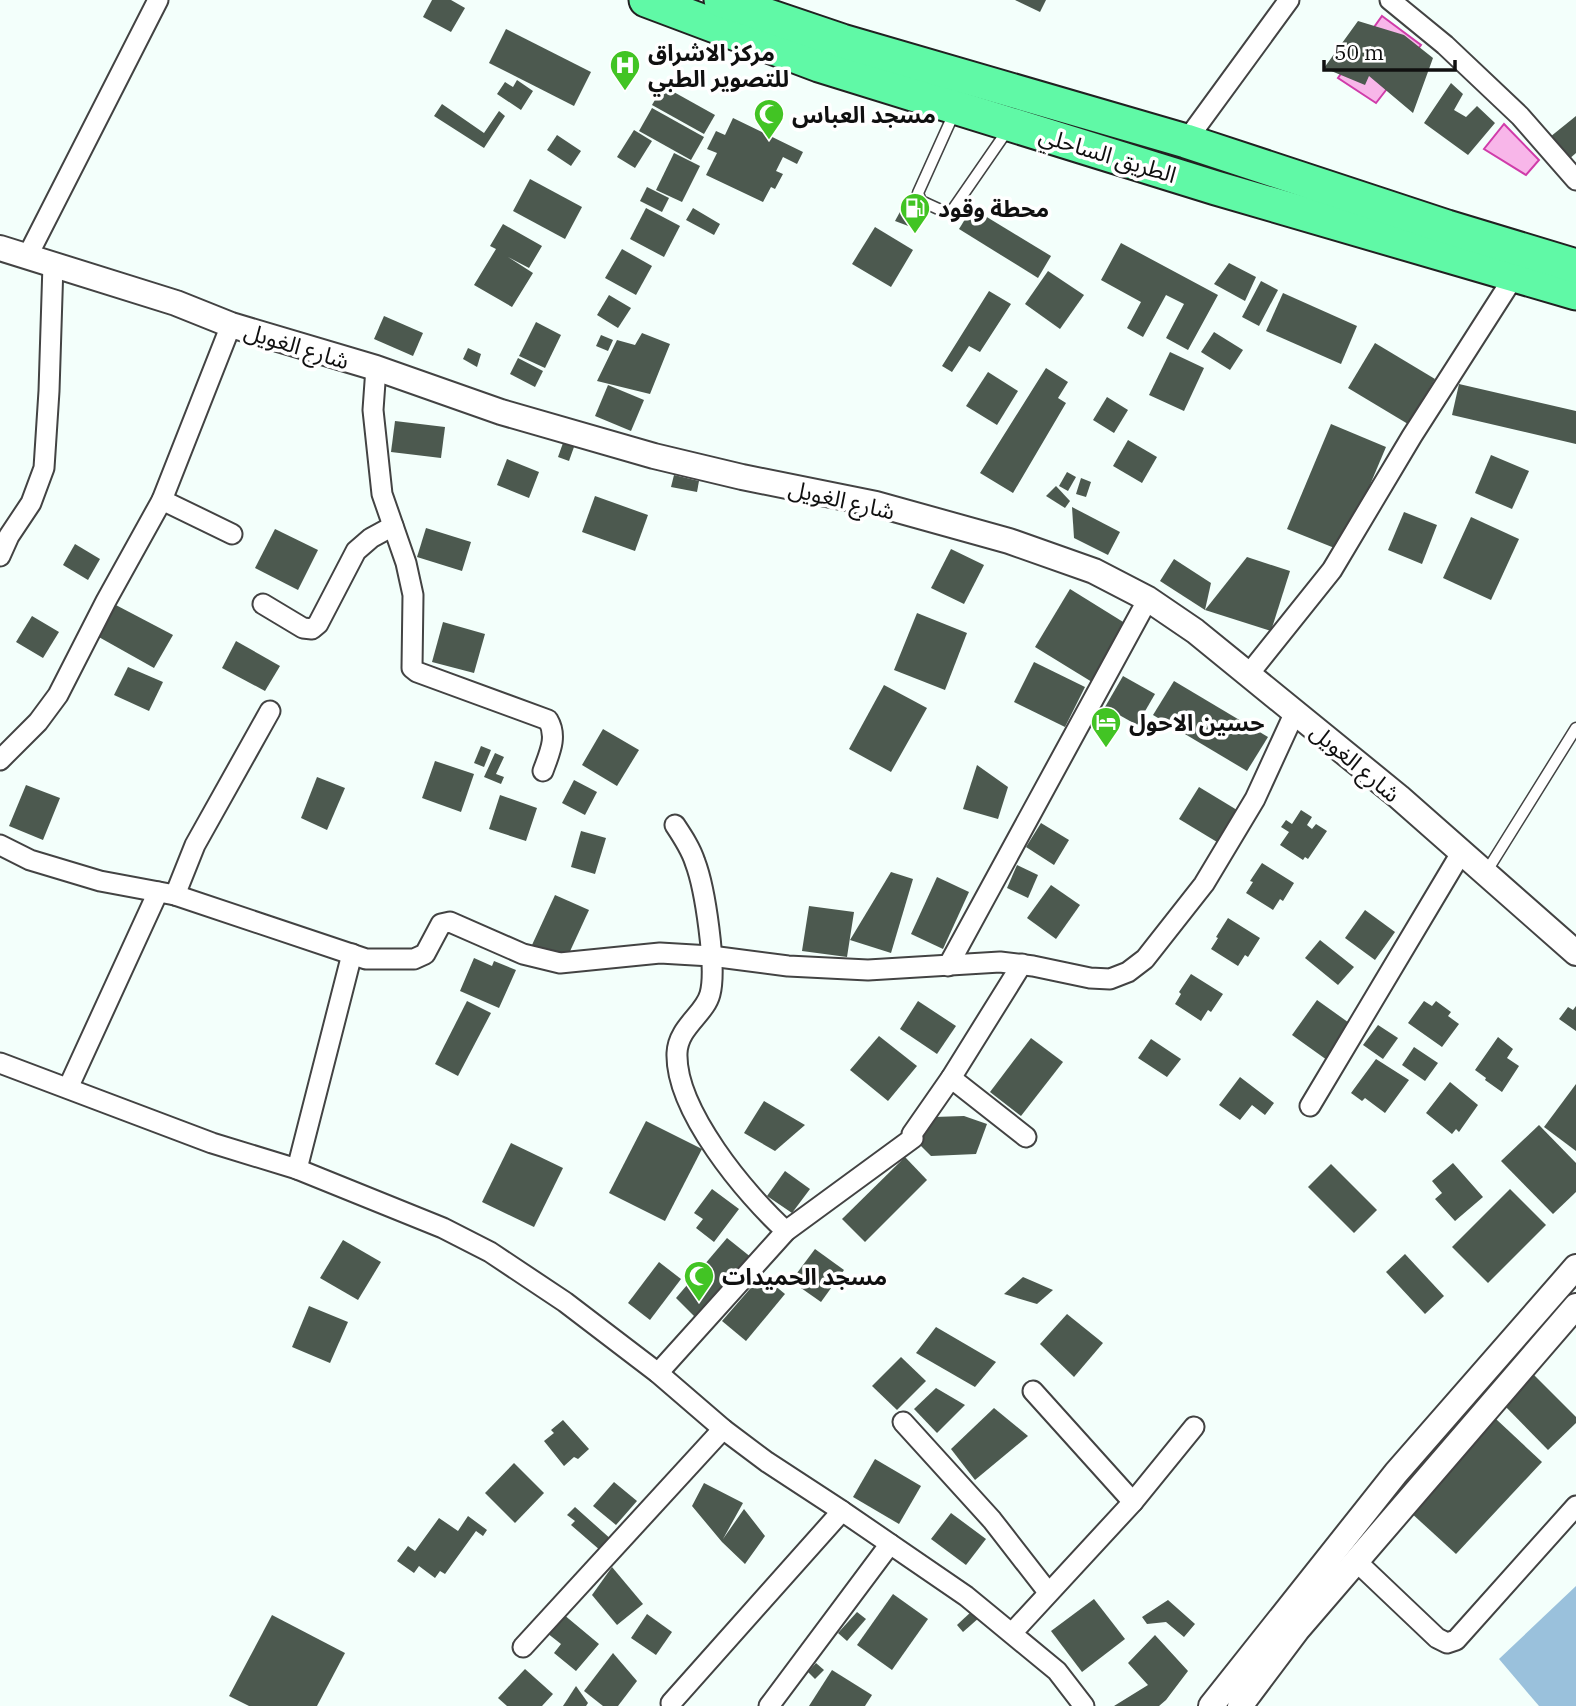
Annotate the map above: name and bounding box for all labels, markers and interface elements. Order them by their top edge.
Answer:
scale bar [1324,28,1455,72]
place label: مركز الاشراق للتصوير الطبي [648,37,789,97]
text: 50 m [1334,38,1384,66]
hospital icon: مركز الاشراق للتصوير الطبي [608,48,642,92]
mosque icon: مسجد العباس [752,97,786,141]
place label: مسجد العباس [792,99,936,129]
street label: الطريق الساحلي [1035,119,1180,192]
fuel station icon: محطة وقود [898,191,932,235]
place label: محطة وقود [938,193,1049,223]
street label: شارع الغويل [240,315,353,378]
street label: شارع الغويل [785,472,898,529]
hotel icon: حسين الاحول [1089,705,1123,749]
place label: حسين الاحول [1129,707,1265,737]
street label: شارع الغويل [1303,716,1407,811]
mosque icon: مسجد الحميدات [682,1259,716,1303]
place label: مسجد الحميدات [722,1261,887,1291]

